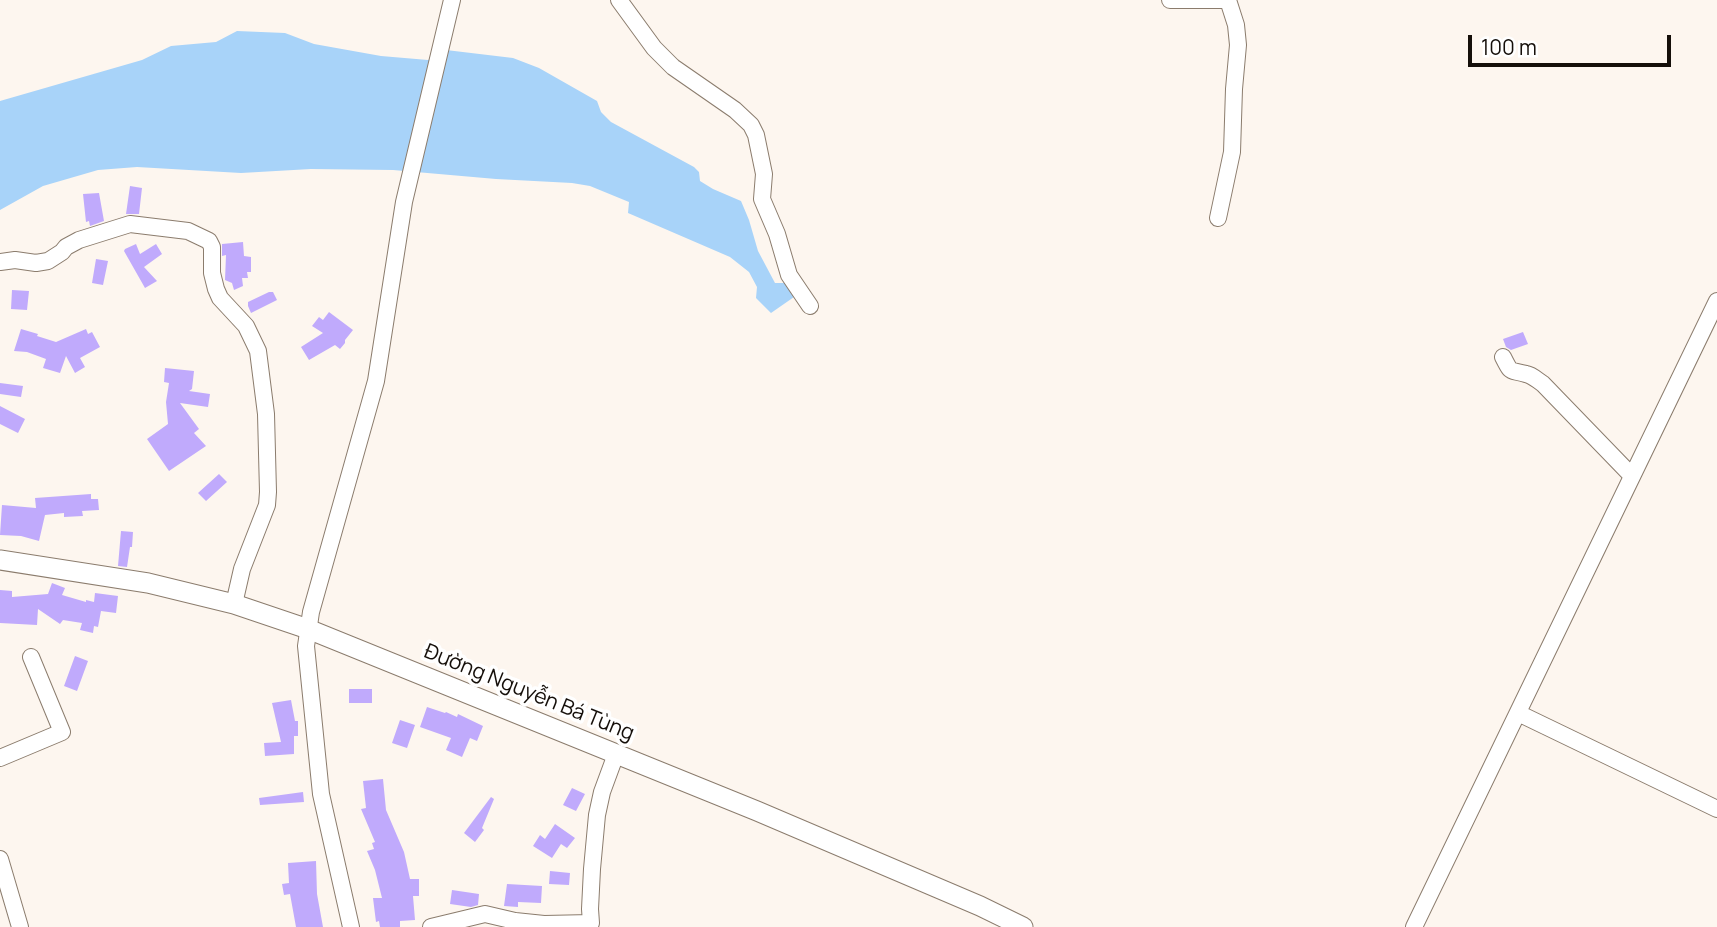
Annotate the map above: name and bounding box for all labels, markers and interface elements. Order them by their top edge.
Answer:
scale bar [1472,21,1675,65]
text: 100 m [1481,33,1537,61]
street label: Đường Nguyễn Bá Tùng [420,639,638,747]

